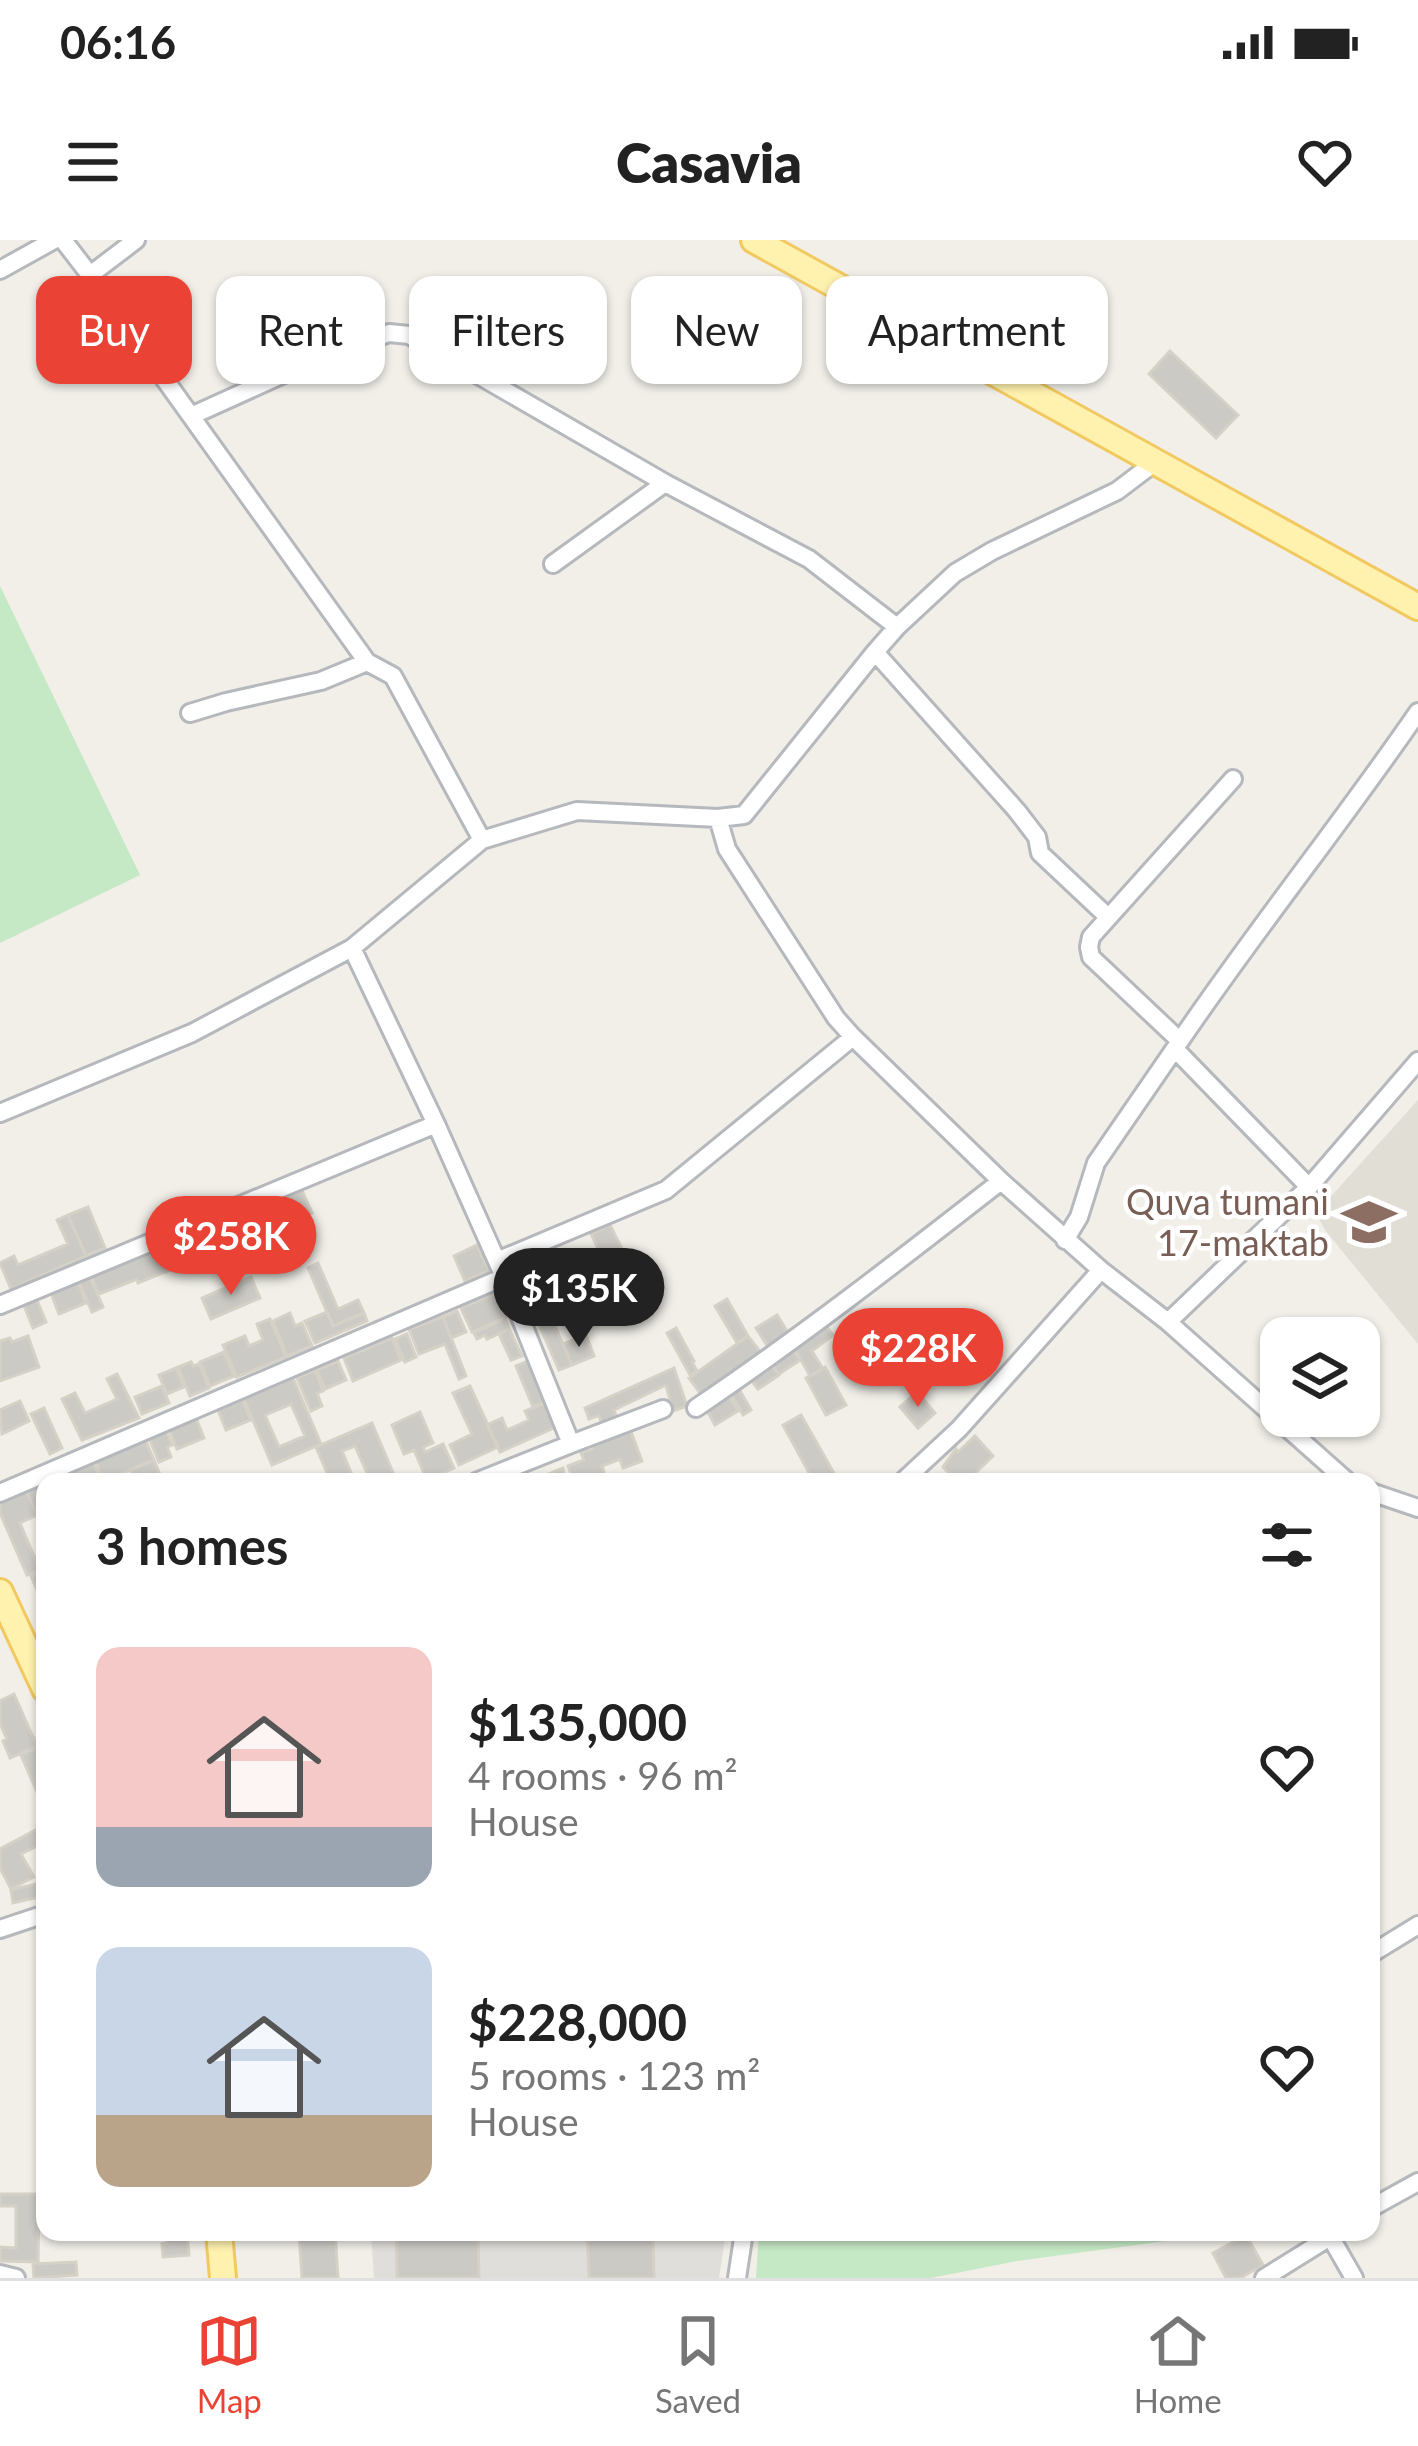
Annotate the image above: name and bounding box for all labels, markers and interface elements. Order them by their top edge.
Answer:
text: 06:16 [60,15,176,69]
icon: menu [60,129,126,195]
icon: heart [1292,129,1358,195]
text: Casavia [616,130,802,195]
chip: Buy [36,276,192,384]
chip: Rent [216,276,385,384]
chip: Filters [409,276,607,384]
chip: New [631,276,802,384]
chip: Apartment [826,276,1108,384]
place label: Quva tumani 17-maktab [1126,1179,1329,1264]
school or university icon: Quva tumani 17-maktab [1340,1193,1398,1251]
pin: $258K [147,1196,315,1298]
text: $258K [172,1212,290,1258]
pin: $135K [495,1248,663,1350]
text: $135K [520,1264,638,1310]
pin: $228K [834,1308,1002,1410]
map controls [1260,1317,1380,1437]
button: layers [1260,1317,1380,1437]
text: $228K [859,1324,977,1370]
icon: filters [1254,1512,1320,1578]
text: 3 homes [96,1515,288,1576]
text: $135,000 [468,1691,687,1752]
icon: home [192,1695,336,1839]
icon: heart [1254,1734,1320,1800]
text: 4 rooms · 96 m² [468,1752,738,1798]
text: House [468,1798,579,1844]
text: $228,000 [468,1991,687,2052]
icon: home [192,1995,336,2139]
icon: heart [1254,2034,1320,2100]
text: 5 rooms · 123 m² [468,2052,760,2098]
text: House [468,2098,579,2144]
tab: Map [196,2308,262,2420]
tab: Saved [655,2308,741,2420]
tab: Home [1134,2308,1222,2420]

